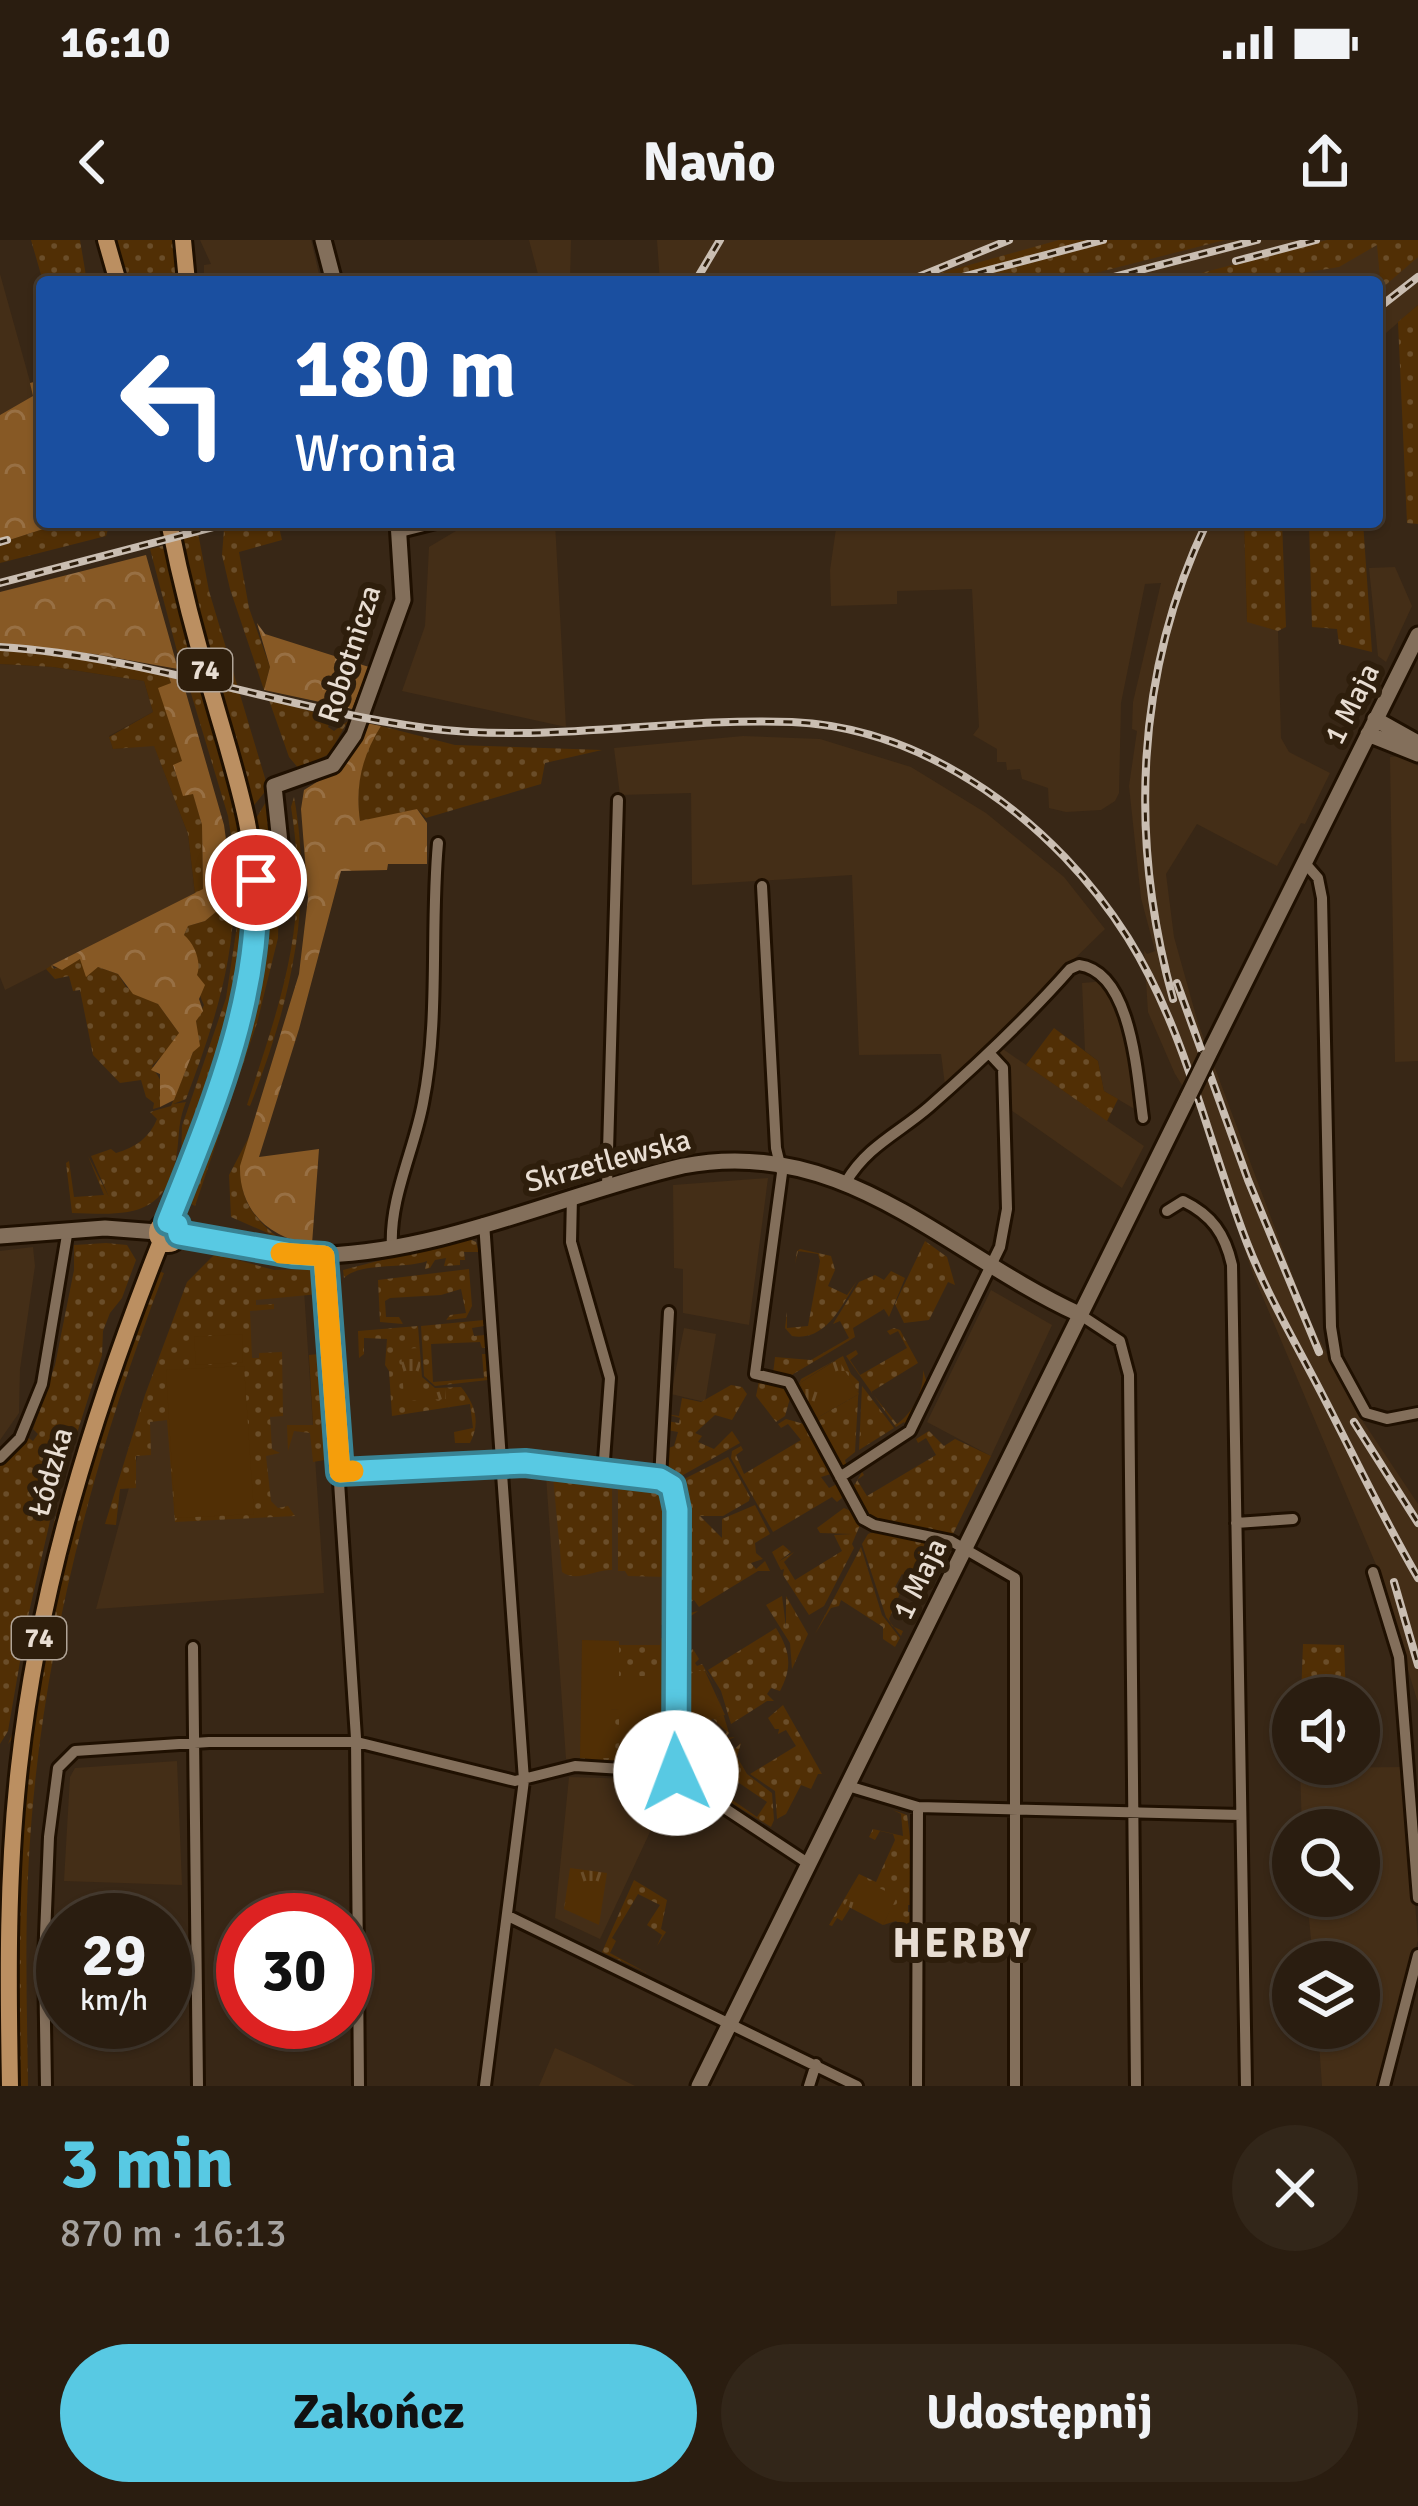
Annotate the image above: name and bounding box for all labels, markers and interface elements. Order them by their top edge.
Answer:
text: 16:10 [60,15,170,70]
icon: back [60,129,126,195]
text: Navio [642,129,776,196]
icon: share [1292,129,1358,195]
text: 180 m [294,317,516,421]
icon: left [96,324,252,480]
text: Wronia [294,420,457,487]
street label: Robotnicza [310,581,390,727]
road number: 74 [178,649,232,691]
street label: 1 Maja [1316,657,1388,751]
pin [205,829,307,931]
icon: arrive [223,847,289,913]
street label: Skrzetlewska [521,1121,695,1201]
street label: Łódzka [21,1424,81,1520]
street label: 1 Maja [885,1532,955,1626]
road number: 74 [12,1617,66,1659]
map controls [1272,1677,1380,2049]
button: sound [1272,1677,1380,1785]
position arrow [613,1710,739,1836]
button: search [1272,1809,1380,1917]
speed limit sign: 30 [216,1893,372,2049]
district label: HERBY [892,1918,1034,1969]
text: 29 [82,1919,146,1993]
button: layers [1272,1941,1380,2049]
text: km/h [80,1982,148,2019]
text: 3 min [60,2119,234,2208]
button: close [1232,2125,1358,2251]
text: 870 m · 16:13 [60,2209,287,2257]
button: Zakończ [60,2344,697,2482]
button: Udostępnij [721,2344,1358,2482]

